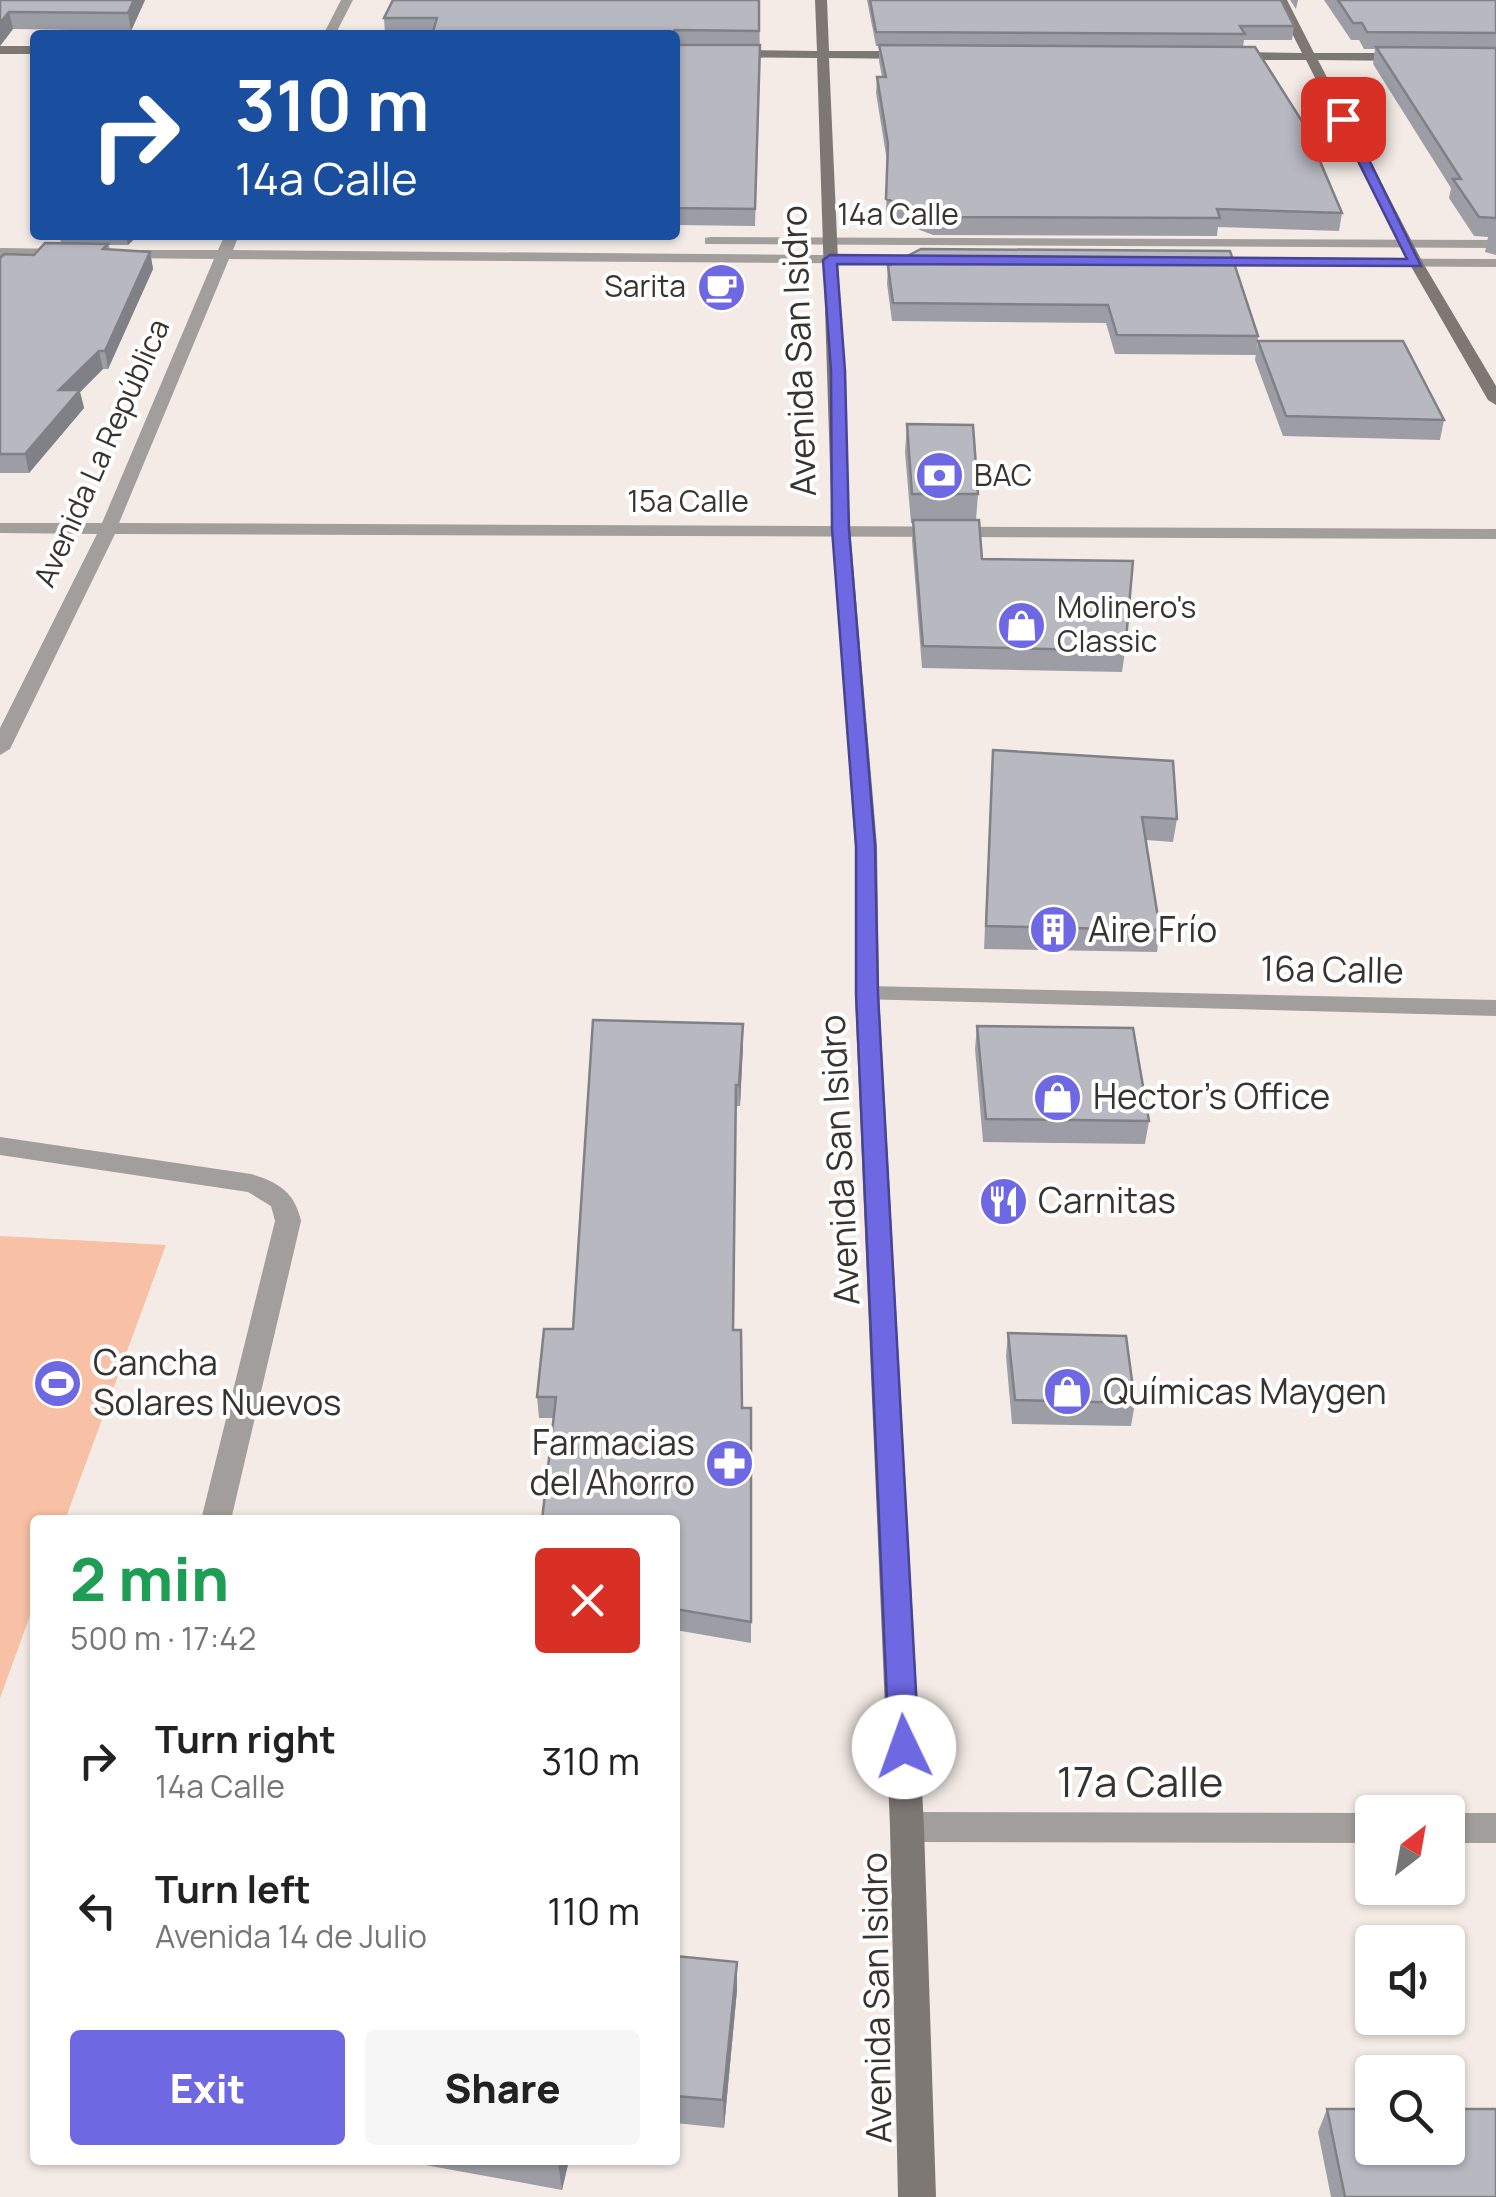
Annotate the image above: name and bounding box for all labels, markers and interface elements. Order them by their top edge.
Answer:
text: 310 m [235,56,429,152]
icon: right [70,70,200,200]
pin [1301,77,1386,162]
icon: arrive [1316,92,1371,147]
text: 14a Calle [235,147,418,209]
street label: 14a Calle [837,193,959,234]
street label: Avenida San Isidro [769,205,827,497]
cafe icon: Sarita [695,261,747,313]
place label: Sarita [604,265,686,306]
street label: Avenida La República [23,312,178,593]
bank icon: BAC [913,450,965,502]
place label: BAC [974,454,1032,495]
street label: 15a Calle [627,480,749,521]
place label: Molinero's Classic [1057,586,1196,661]
shop icon: Molinero's Classic [996,599,1048,651]
building icon: Aire Frío [1027,904,1079,956]
place label: Aire Frío [1088,905,1217,953]
street label: 16a Calle [1260,944,1404,994]
street label: Avenida San Isidro [807,1013,871,1307]
shop icon: Hector's Office [1032,1071,1084,1123]
place label: Hector's Office [1093,1072,1330,1120]
restaurant icon: Carnitas [977,1175,1029,1227]
place label: Carnitas [1038,1176,1176,1224]
place label: Cancha Solares Nuevos [93,1338,341,1426]
sports icon: Cancha Solares Nuevos [32,1357,84,1409]
shop icon: Químicas Maygen [1042,1366,1094,1418]
place label: Químicas Maygen [1103,1367,1386,1415]
place label: Farmacias del Ahorro [529,1418,695,1506]
pharmacy icon: Farmacias del Ahorro [704,1437,756,1489]
text: 2 min [70,1537,229,1619]
button: close [535,1548,640,1653]
text: 500 m · 17:42 [70,1616,256,1660]
position arrow [852,1695,956,1799]
text: Turn right [155,1712,336,1764]
icon: right [70,1733,125,1788]
text: 310 m [541,1734,640,1786]
street label: 17a Calle [1057,1752,1223,1810]
text: 14a Calle [155,1764,285,1808]
north arrow [1355,1795,1465,1905]
map controls [1355,1795,1465,2165]
street label: Avenida San Isidro [849,1852,903,2144]
text: Turn left [155,1862,311,1914]
icon: left [70,1883,125,1938]
text: 110 m [547,1884,640,1936]
text: Avenida 14 de Julio [155,1914,427,1958]
button: sound [1355,1925,1465,2035]
button: Exit [70,2030,345,2145]
button: Share [365,2030,640,2145]
button: search [1355,2055,1465,2165]

